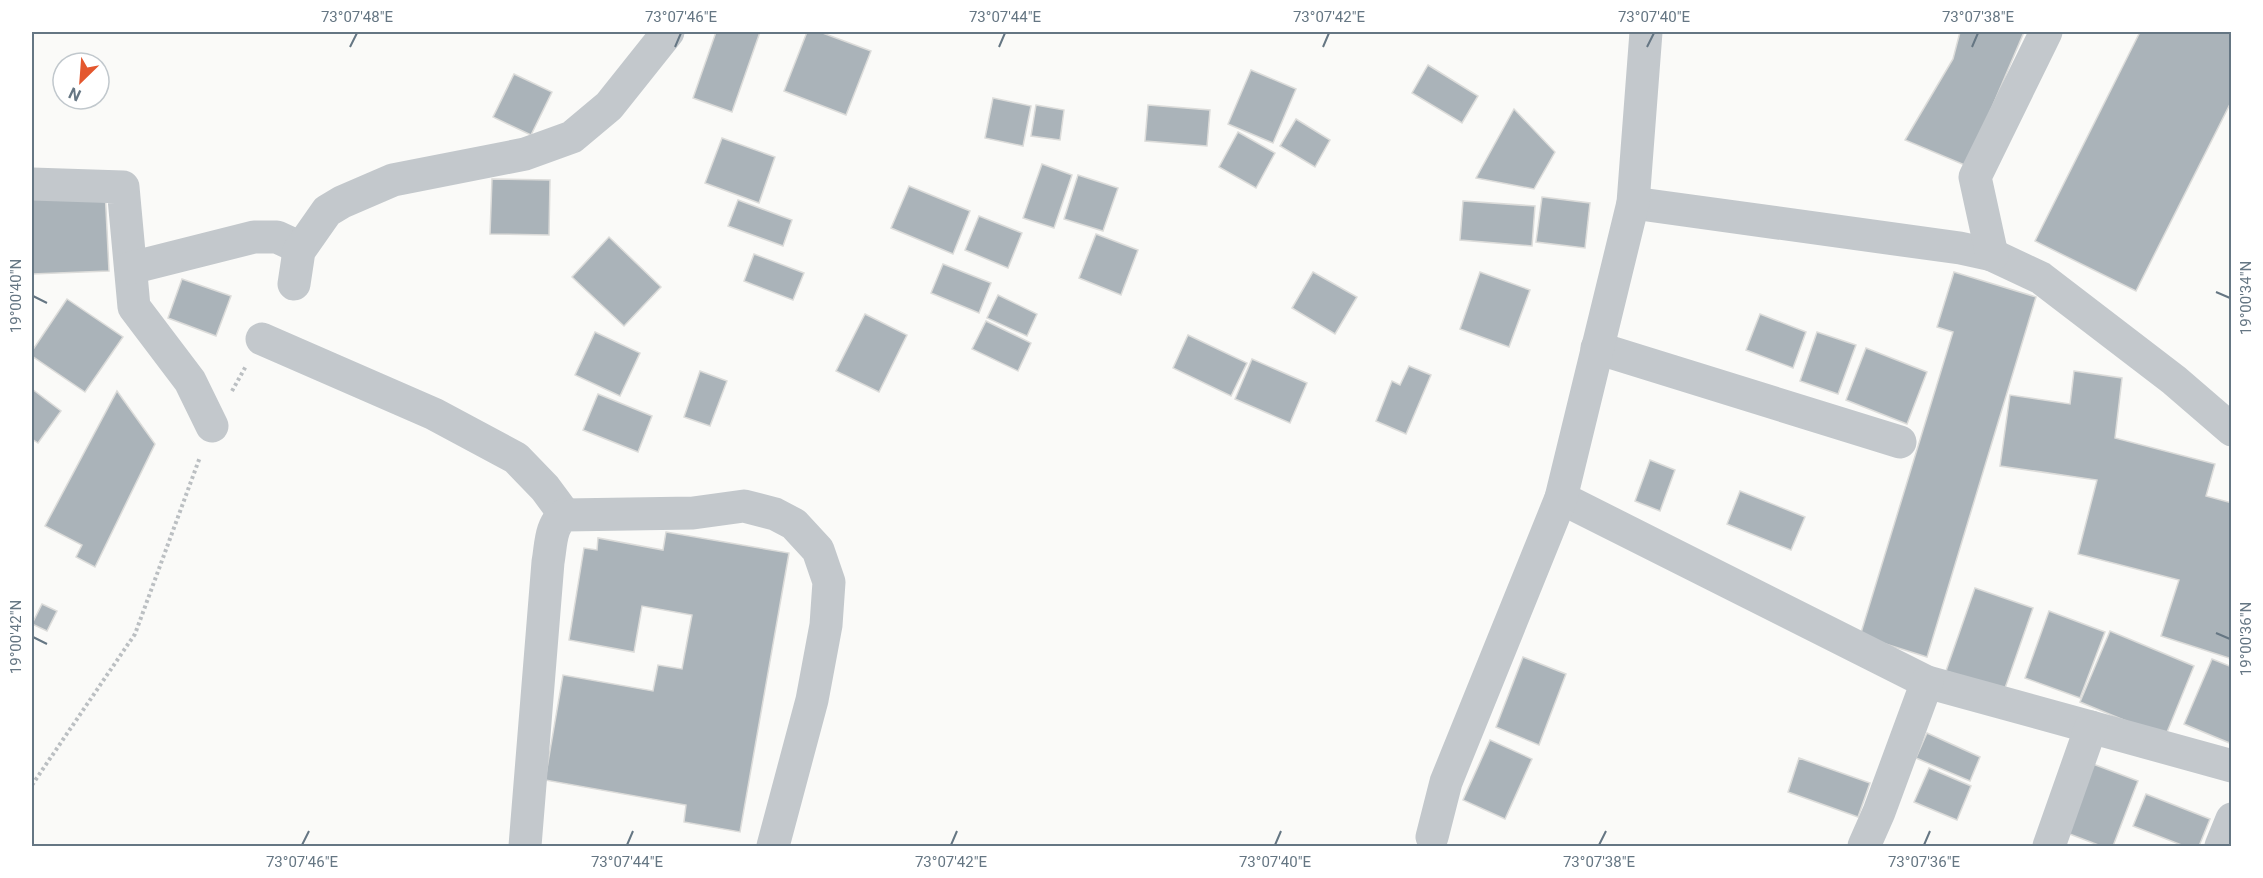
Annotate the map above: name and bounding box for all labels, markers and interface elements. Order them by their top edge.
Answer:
text: 73°07'48"E [321,8,394,26]
text: 73°07'46"E [645,8,718,26]
text: 73°07'44"E [969,8,1042,26]
text: 73°07'42"E [1293,8,1366,26]
text: 73°07'40"E [1618,8,1691,26]
text: 73°07'38"E [1942,8,2015,26]
north arrow [51,51,111,111]
text: N [66,83,84,105]
text: 19°00'40"N [7,259,25,333]
text: 19°00'34"N [2237,261,2255,335]
text: 19°00'42"N [7,600,25,674]
text: 19°00'36"N [2237,602,2255,676]
text: 73°07'46"E [266,853,339,871]
text: 73°07'44"E [591,853,664,871]
text: 73°07'42"E [915,853,988,871]
text: 73°07'40"E [1239,853,1312,871]
text: 73°07'38"E [1563,853,1636,871]
text: 73°07'36"E [1888,853,1961,871]

